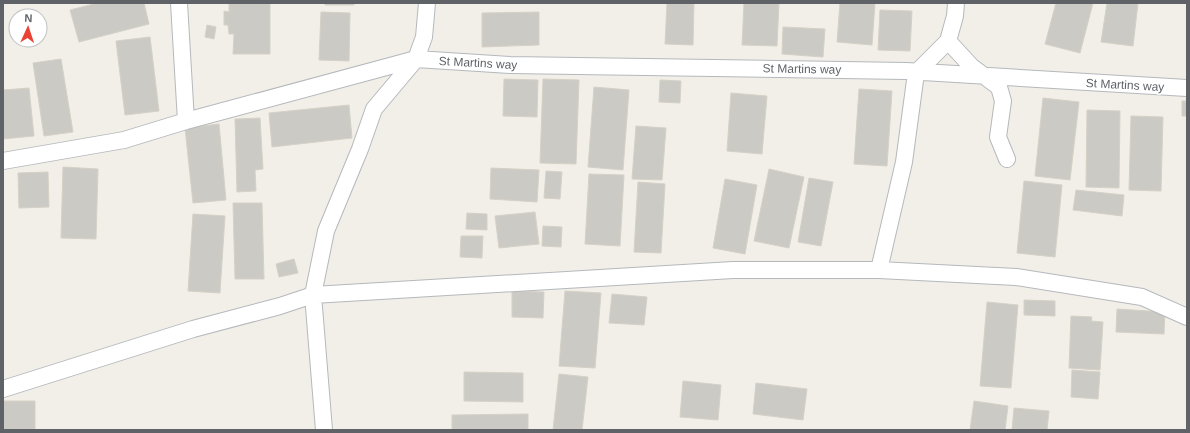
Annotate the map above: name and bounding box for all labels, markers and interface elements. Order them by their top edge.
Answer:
north arrow [8,8,48,48]
text: N [24,12,33,24]
street label: St Martins way [438,54,518,72]
street label: St Martins way [763,61,841,77]
street label: St Martins way [1085,76,1165,94]

